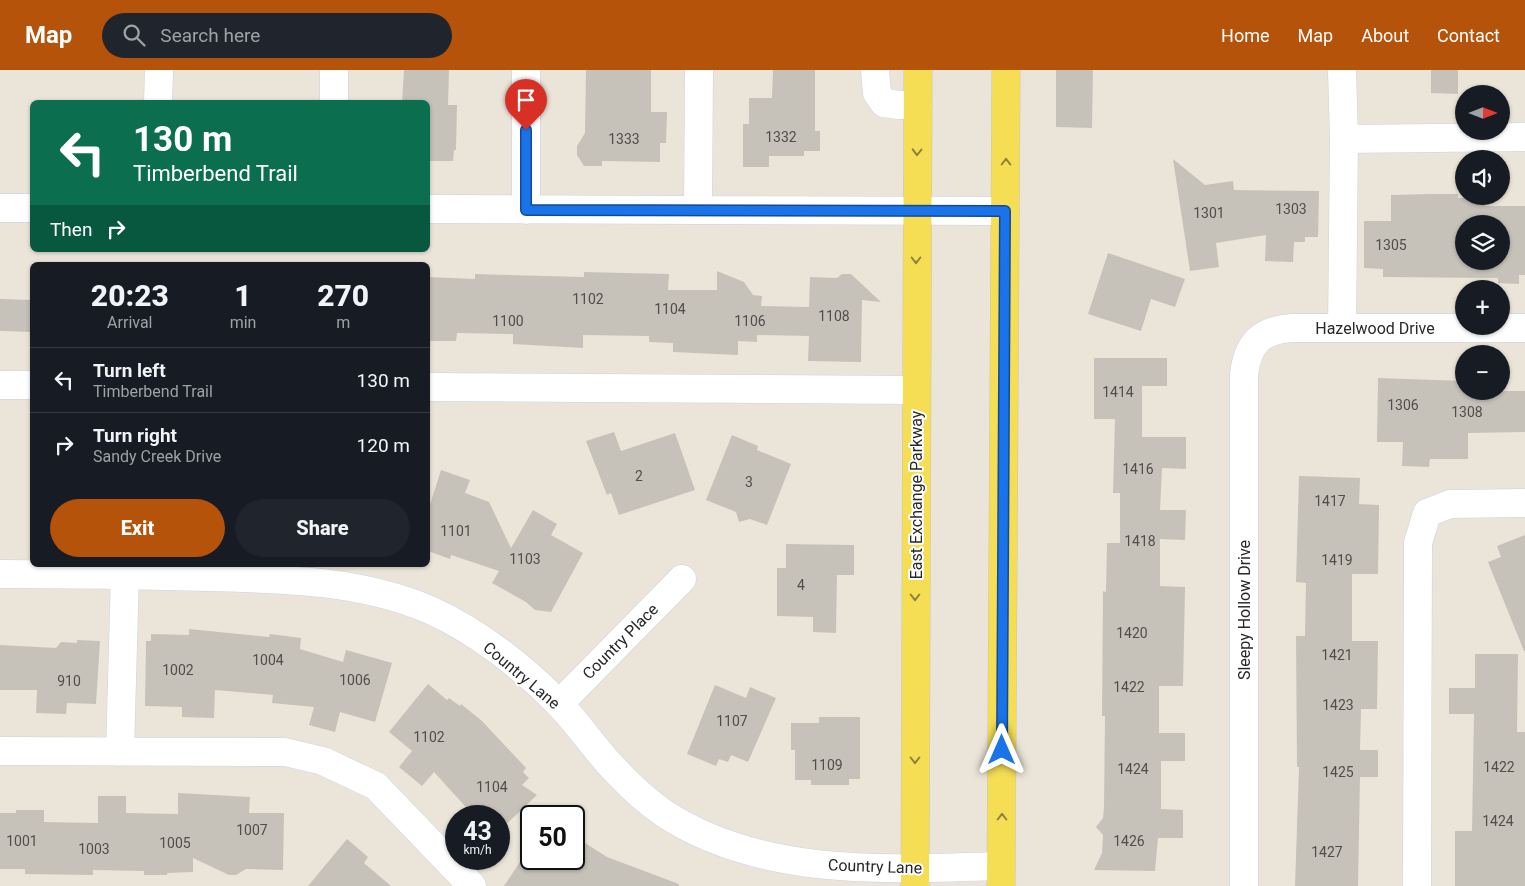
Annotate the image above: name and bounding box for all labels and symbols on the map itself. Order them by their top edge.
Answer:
pin [505,79,547,130]
north arrow [1455,85,1510,140]
house number: 1332 [765,129,797,145]
house number: 1333 [608,131,640,147]
one-way arrow [912,149,922,157]
one-way arrow [1001,158,1011,166]
house number: 1303 [1275,201,1307,217]
house number: 1301 [1193,205,1225,221]
house number: 1305 [1375,237,1407,253]
one-way arrow [911,256,921,264]
house number: 1102 [572,291,604,307]
house number: 1104 [654,301,686,317]
house number: 1108 [818,308,850,324]
house number: 1100 [492,313,524,329]
house number: 1106 [734,313,766,329]
street label: Hazelwood Drive [1315,319,1435,338]
house number: 1414 [1102,384,1134,400]
house number: 1306 [1387,397,1419,413]
house number: 1308 [1451,404,1483,420]
street label: East Exchange Parkway [907,410,926,579]
house number: 1416 [1122,461,1154,477]
house number: 2 [635,468,643,484]
house number: 3 [745,474,753,490]
house number: 1417 [1314,493,1346,509]
house number: 1101 [440,523,472,539]
house number: 1418 [1124,533,1156,549]
street label: Sleepy Hollow Drive [1235,540,1254,680]
house number: 1103 [509,551,541,567]
house number: 1419 [1321,552,1353,568]
house number: 4 [797,577,805,593]
one-way arrow [910,594,920,601]
street label: Country Place [579,600,662,683]
house number: 1420 [1116,625,1148,641]
street label: Country Lane [480,638,564,713]
house number: 1421 [1321,647,1353,663]
house number: 1004 [252,652,284,668]
house number: 1002 [162,662,194,678]
house number: 1006 [339,672,371,688]
house number: 910 [57,673,81,689]
house number: 1422 [1113,679,1145,695]
house number: 1423 [1322,697,1354,713]
house number: 1107 [716,713,748,729]
position arrow [975,723,1027,775]
house number: 1102 [413,729,445,745]
one-way arrow [910,756,920,764]
house number: 1109 [811,757,843,773]
house number: 1422 [1483,759,1515,775]
house number: 1424 [1117,761,1149,777]
house number: 1425 [1322,764,1354,780]
house number: 1104 [476,779,508,795]
speed limit sign: 50 [520,805,585,870]
one-way arrow [997,813,1007,821]
house number: 1424 [1482,813,1514,829]
house number: 1007 [236,822,268,838]
house number: 1001 [6,833,38,849]
house number: 1426 [1113,833,1145,849]
house number: 1005 [159,835,191,851]
house number: 1003 [78,841,110,857]
house number: 1427 [1311,844,1343,860]
street label: Country Lane [828,855,922,878]

